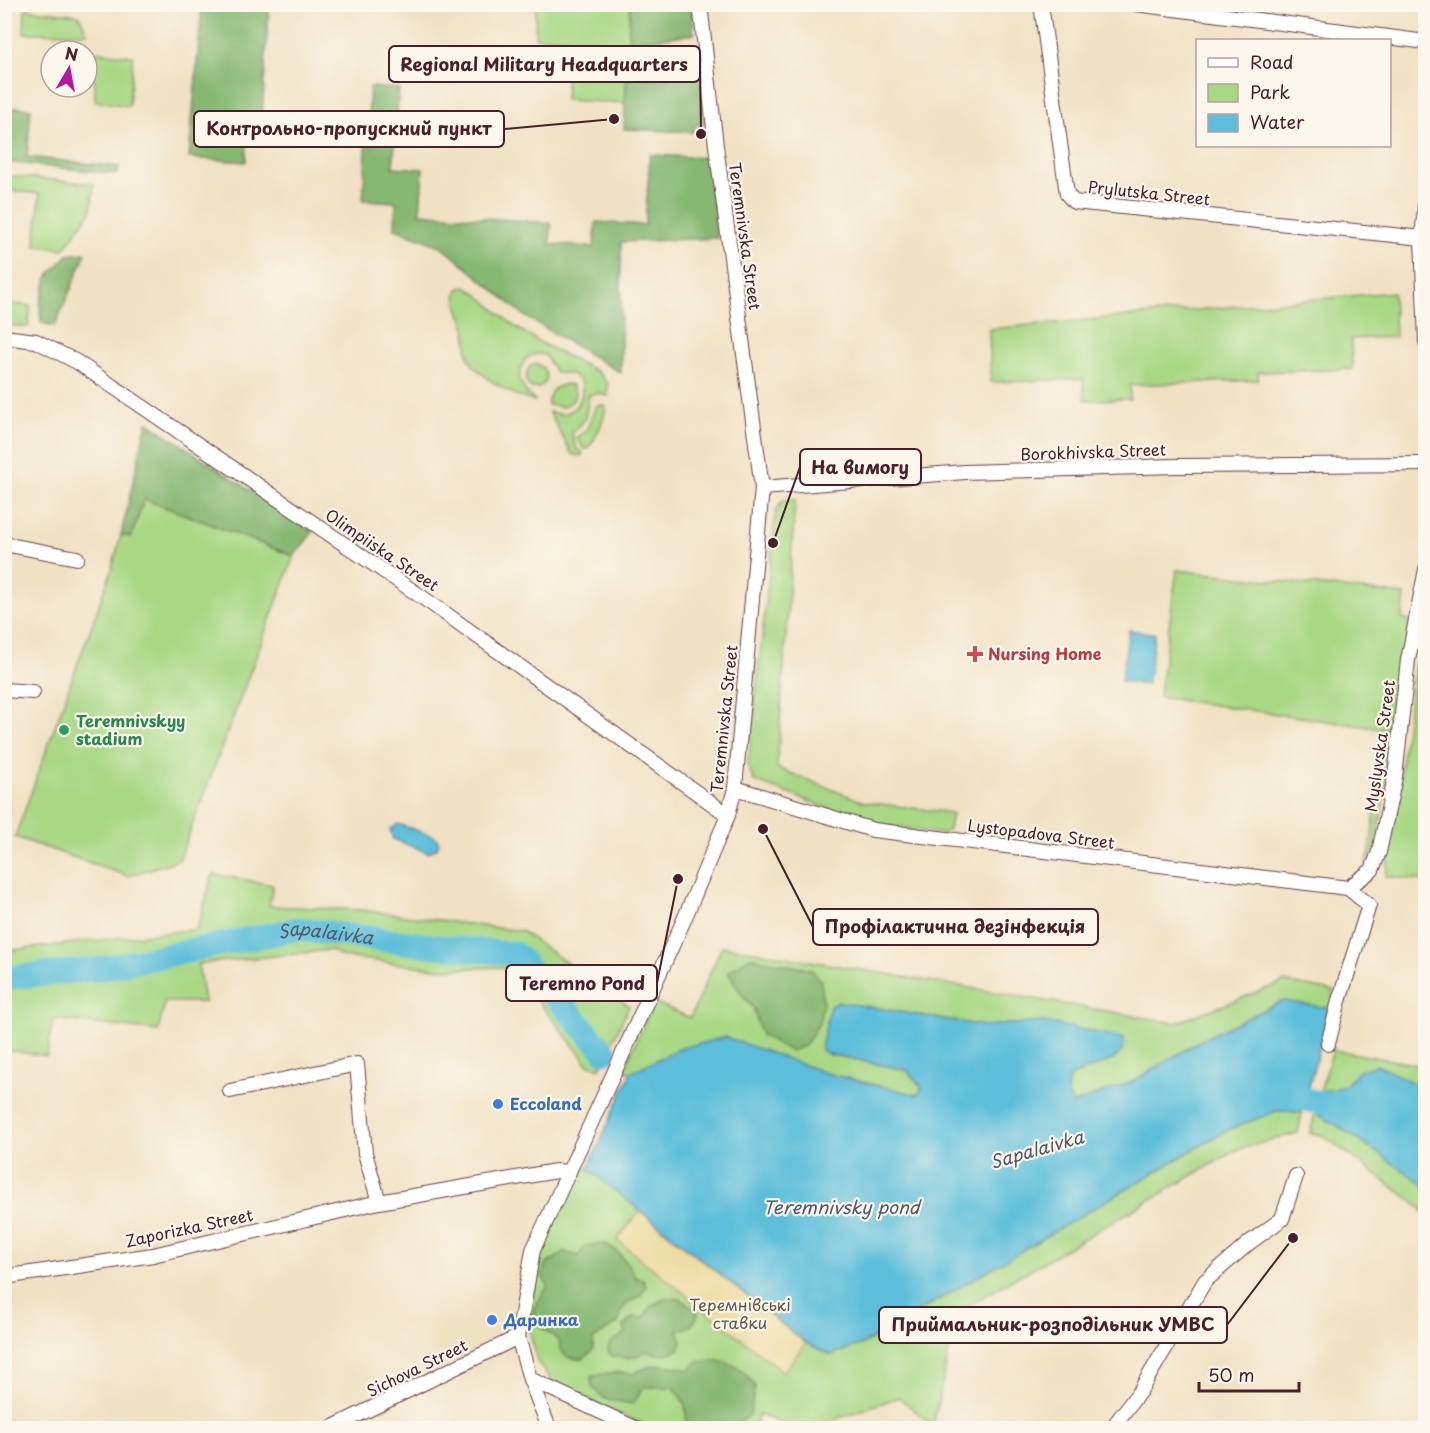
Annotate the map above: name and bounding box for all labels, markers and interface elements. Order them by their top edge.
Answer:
north arrow [39,39,99,99]
legend [1196,39,1391,147]
text: N [63,40,80,66]
callout: Regional Military Headquarters [389,46,700,82]
text: Road [1250,48,1294,75]
text: Regional Military Headquarters [400,50,688,77]
text: Park [1250,78,1290,105]
text: Water [1250,108,1305,135]
callout: Контрольно-пропускний пункт [194,111,504,147]
text: Контрольно-пропускний пункт [206,114,492,141]
street label: Teremnivska Street [724,161,768,311]
street label: Prylutska Street [1087,174,1211,210]
street label: Borokhivska Street [1020,436,1166,466]
callout: На вимогу [800,449,921,485]
text: На вимогу [811,453,909,480]
street label: Olimpiiska Street [321,502,444,596]
place label: Nursing Home [988,641,1102,665]
street label: Teremnivska Street [703,644,743,794]
marker: Nursing Home [966,645,984,663]
street label: Myslyvska Street [1358,678,1400,813]
place label: Teremnivskyy stadium [76,708,185,750]
marker: Teremnivskyy stadium [57,723,71,737]
street label: Lystopadova Street [966,812,1116,854]
callout: Профілактична дезінфекція [813,909,1098,945]
text: Профілактична дезінфекція [825,912,1085,939]
water label: Sapalaivka [275,914,376,951]
callout: Teremno Pond [506,965,657,1001]
text: Teremno Pond [519,969,645,996]
place label: Eccoland [510,1091,582,1115]
marker: Eccoland [491,1097,505,1111]
water label: Sapalaivka [987,1122,1087,1175]
water label: Teremnivsky pond [763,1193,923,1220]
street label: Zaporizka Street [123,1202,255,1252]
park label: Теремнівські ставки [689,1292,791,1334]
place label: Даринка [503,1307,579,1331]
callout: Приймальник-розподільник УМВС [879,1307,1227,1343]
text: Приймальник-розподільник УМВС [892,1310,1214,1337]
marker: Даринка [485,1313,499,1327]
street label: Sichova Street [362,1332,471,1402]
scale bar [1199,1355,1300,1393]
text: 50 m [1208,1361,1255,1388]

